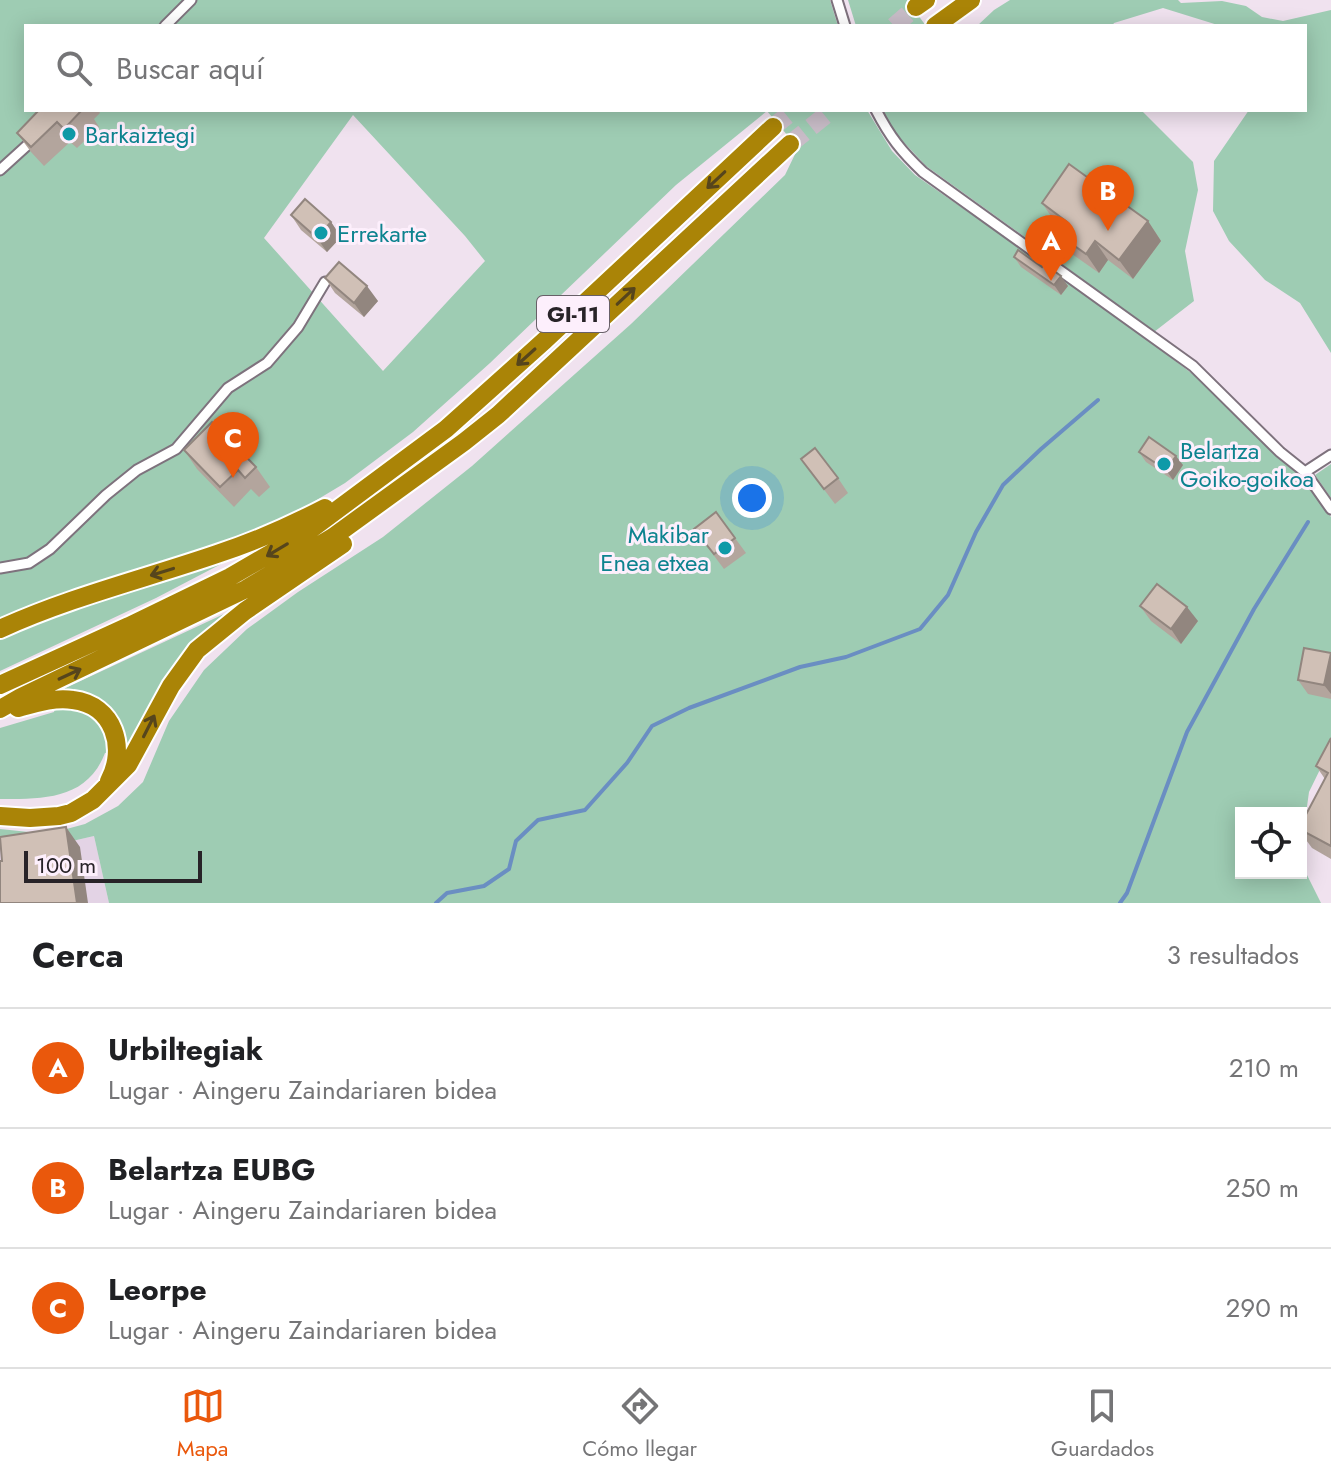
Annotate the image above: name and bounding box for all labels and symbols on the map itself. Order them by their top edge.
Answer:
place label: Barkaiztegi [85,117,196,152]
marker: Barkaiztegi [60,125,78,143]
pin: B [1082,165,1134,231]
one-way arrow [706,171,726,190]
pin: A [1025,215,1077,281]
place label: Errekarte [337,216,427,251]
marker: Errekarte [312,224,330,242]
one-way arrow [616,287,636,306]
road number: GI-11 [537,296,609,332]
one-way arrow [516,348,536,366]
pin: C [207,412,259,478]
place label: Belartza Goiko-goikoa [1180,433,1314,496]
marker: Belartza Goiko-goikoa [1155,455,1173,473]
your location [732,478,772,518]
place label: Makibar Enea etxea [600,517,710,580]
marker: Makibar Enea etxea [716,539,734,557]
one-way arrow [266,542,289,558]
one-way arrow [150,565,176,580]
one-way arrow [58,666,82,681]
one-way arrow [141,715,157,739]
scale bar [24,847,202,883]

